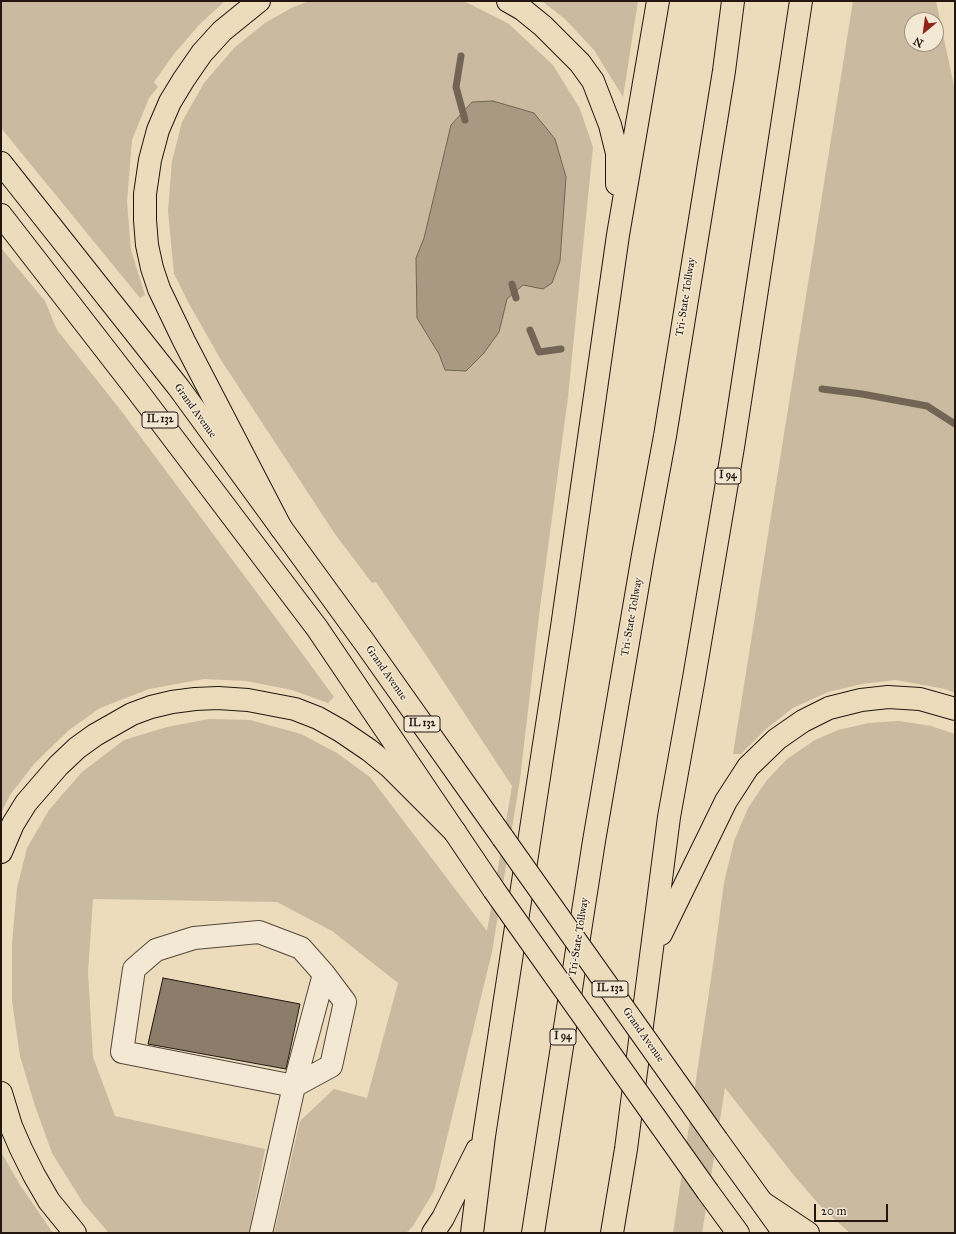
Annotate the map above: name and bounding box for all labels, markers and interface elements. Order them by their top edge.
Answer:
north arrow [904,12,944,52]
text: N [911,34,926,50]
street label: Tri-State Tollway [673,257,699,337]
street label: Grand Avenue [171,381,219,441]
road number: IL 132 [142,412,178,428]
road number: I 94 [715,468,741,484]
street label: Tri-State Tollway [619,577,645,657]
street label: Grand Avenue [362,643,410,703]
road number: IL 132 [404,716,440,732]
street label: Tri-State Tollway [566,897,592,977]
road number: IL 132 [592,981,628,997]
street label: Grand Avenue [619,1005,667,1065]
road number: I 94 [550,1029,576,1045]
scale bar [816,1196,890,1222]
text: 20 m [821,1204,847,1218]

